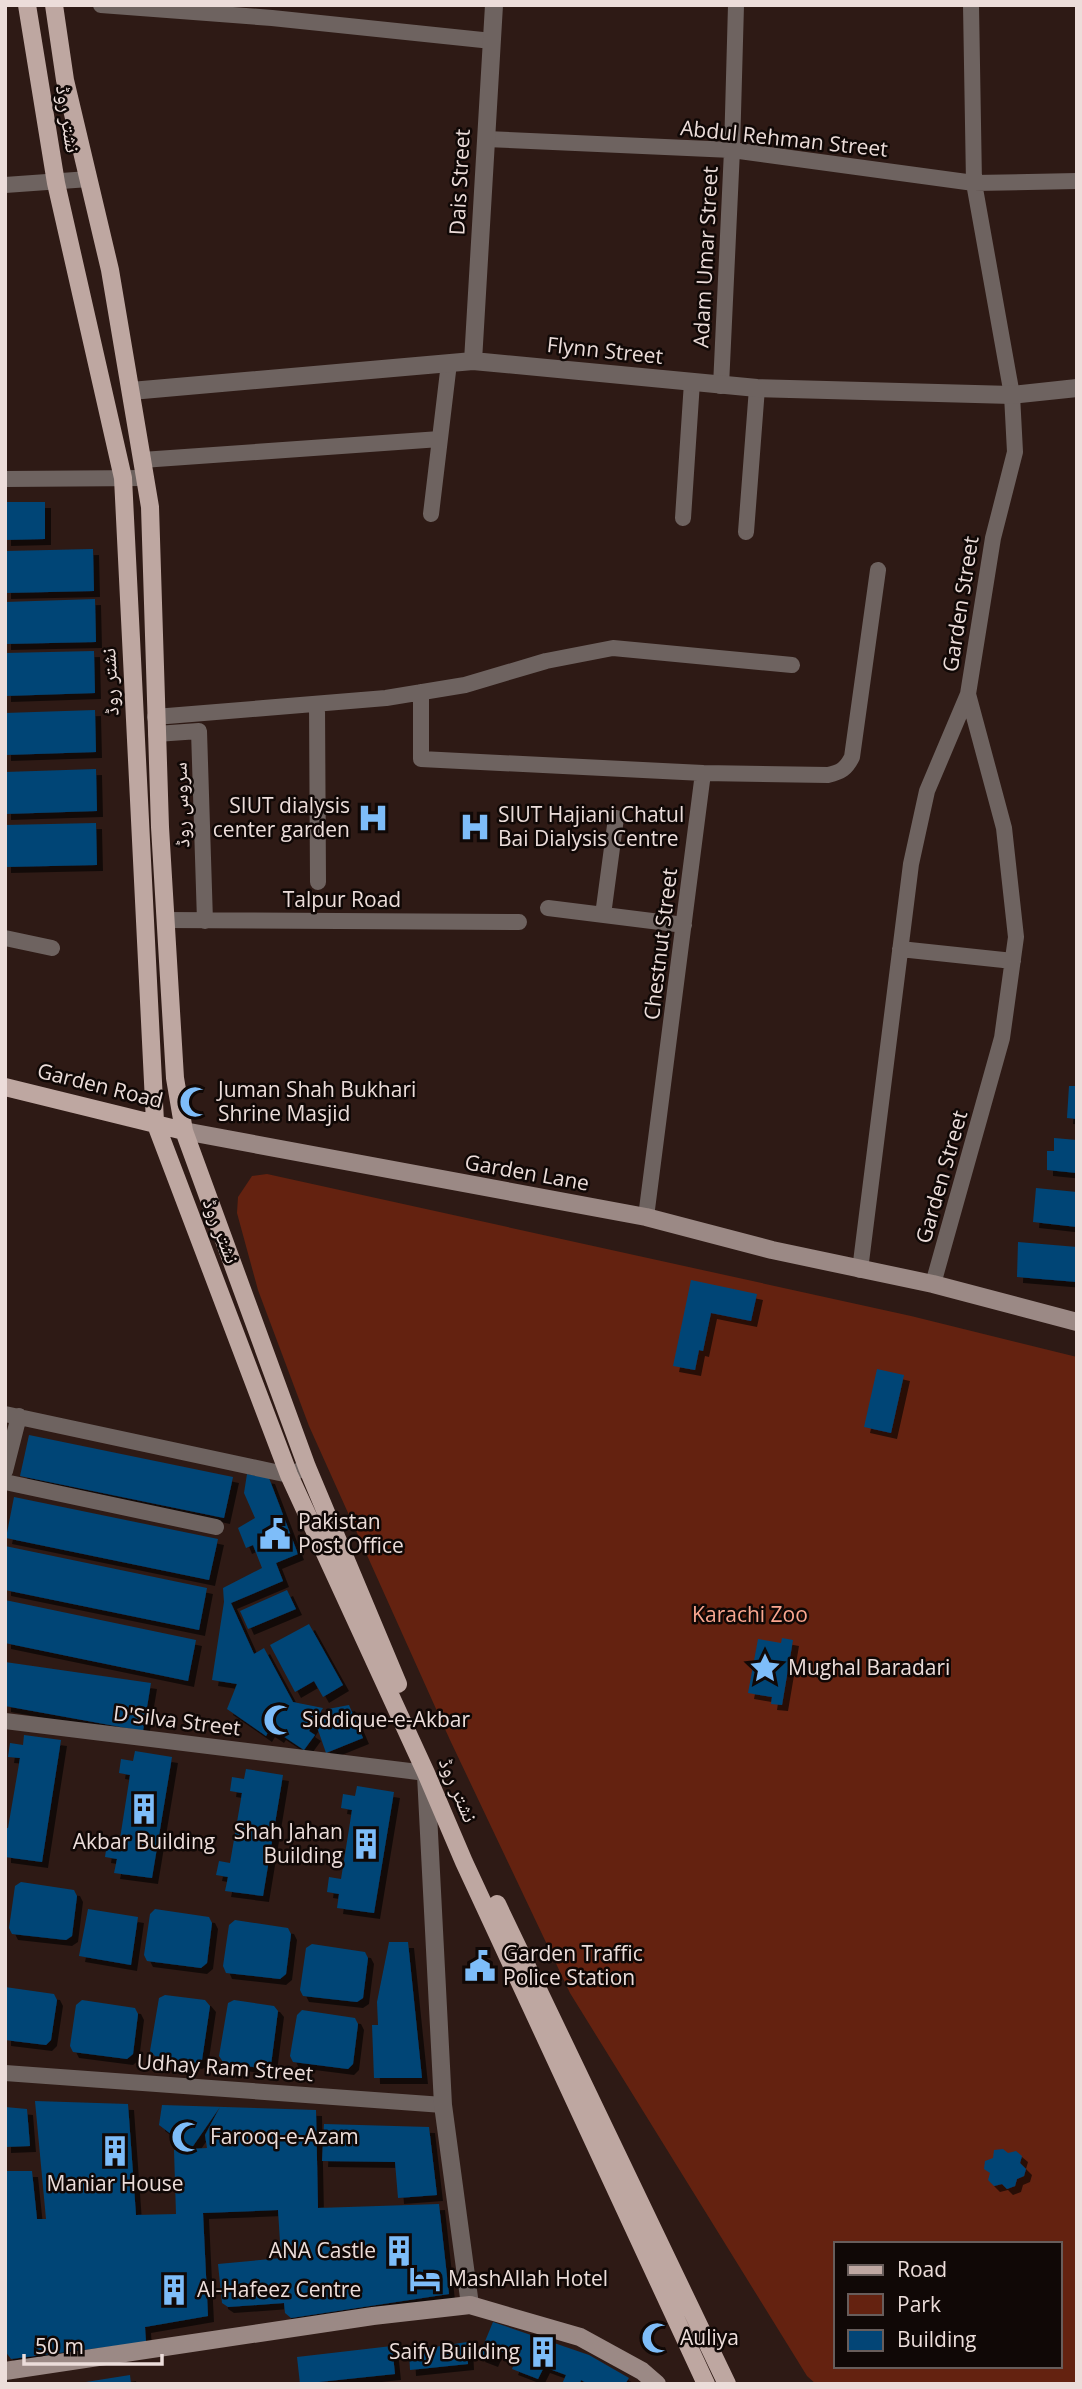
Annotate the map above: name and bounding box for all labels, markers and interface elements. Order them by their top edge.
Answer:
street label: نشتر روڈ [50,83,88,155]
street label: Abdul Rehman Street [679,113,889,163]
street label: Dais Street [442,128,476,236]
street label: Adam Umar Street [686,165,724,348]
street label: Flynn Street [546,330,665,370]
street label: Garden Street [935,534,985,674]
street label: نشتر روڈ [93,647,125,717]
street label: سروس روڈ [165,762,195,848]
place label: SIUT dialysis center garden [213,791,350,843]
place label: SIUT Hajiani Chatul Bai Dialysis Centre [498,800,684,852]
hospital icon: SIUT dialysis center garden [356,801,390,835]
hospital icon: SIUT Hajiani Chatul Bai Dialysis Centre [458,810,492,844]
street label: Chestnut Street [637,866,683,1021]
street label: Talpur Road [283,885,401,913]
street label: Garden Road [34,1056,166,1114]
place label: Juman Shah Bukhari Shrine Masjid [216,1075,416,1127]
mosque icon: Juman Shah Bukhari Shrine Masjid [178,1085,212,1119]
street label: Garden Street [909,1107,973,1247]
street label: Garden Lane [463,1147,592,1197]
street label: نشتر روڈ [197,1194,247,1267]
place label: Pakistan Post Office [298,1507,404,1559]
public building icon: Pakistan Post Office [258,1517,292,1551]
park label: Karachi Zoo [692,1600,808,1628]
place icon: Mughal Baradari [748,1651,782,1685]
place label: Mughal Baradari [788,1653,950,1681]
street label: D'Silva Street [112,1698,242,1742]
mosque icon: Siddique-e-Akbar [262,1703,296,1737]
place label: Siddique-e-Akbar [302,1705,470,1733]
street label: نشتر روڈ [433,1753,485,1826]
building icon: Akbar Building [127,1792,161,1826]
place label: Shah Jahan Building [234,1817,343,1869]
place label: Akbar Building [73,1827,215,1855]
building icon: Shah Jahan Building [349,1827,383,1861]
place label: Garden Traffic Police Station [503,1939,643,1991]
public building icon: Garden Traffic Police Station [463,1949,497,1983]
street label: Udhay Ram Street [136,2047,314,2087]
mosque icon: Farooq-e-Azam [170,2120,204,2154]
place label: Farooq-e-Azam [210,2122,359,2150]
building icon: Maniar House [98,2134,132,2168]
place label: Maniar House [46,2169,184,2197]
building icon: ANA Castle [382,2234,416,2268]
place label: ANA Castle [269,2236,376,2264]
legend [834,2242,1061,2368]
text: Road [897,2255,947,2283]
hotel icon: MashAllah Hotel [408,2262,442,2296]
place label: MashAllah Hotel [448,2264,608,2292]
building icon: Al-Hafeez Centre [157,2273,191,2307]
place label: Al-Hafeez Centre [197,2275,361,2303]
text: Park [897,2290,941,2318]
mosque icon: Auliya [640,2321,674,2355]
scale bar [24,2322,163,2366]
place label: Auliya [680,2323,739,2351]
text: Building [897,2325,976,2353]
text: 50 m [35,2332,84,2360]
building icon: Saify Building [526,2335,560,2369]
place label: Saify Building [389,2337,520,2365]

